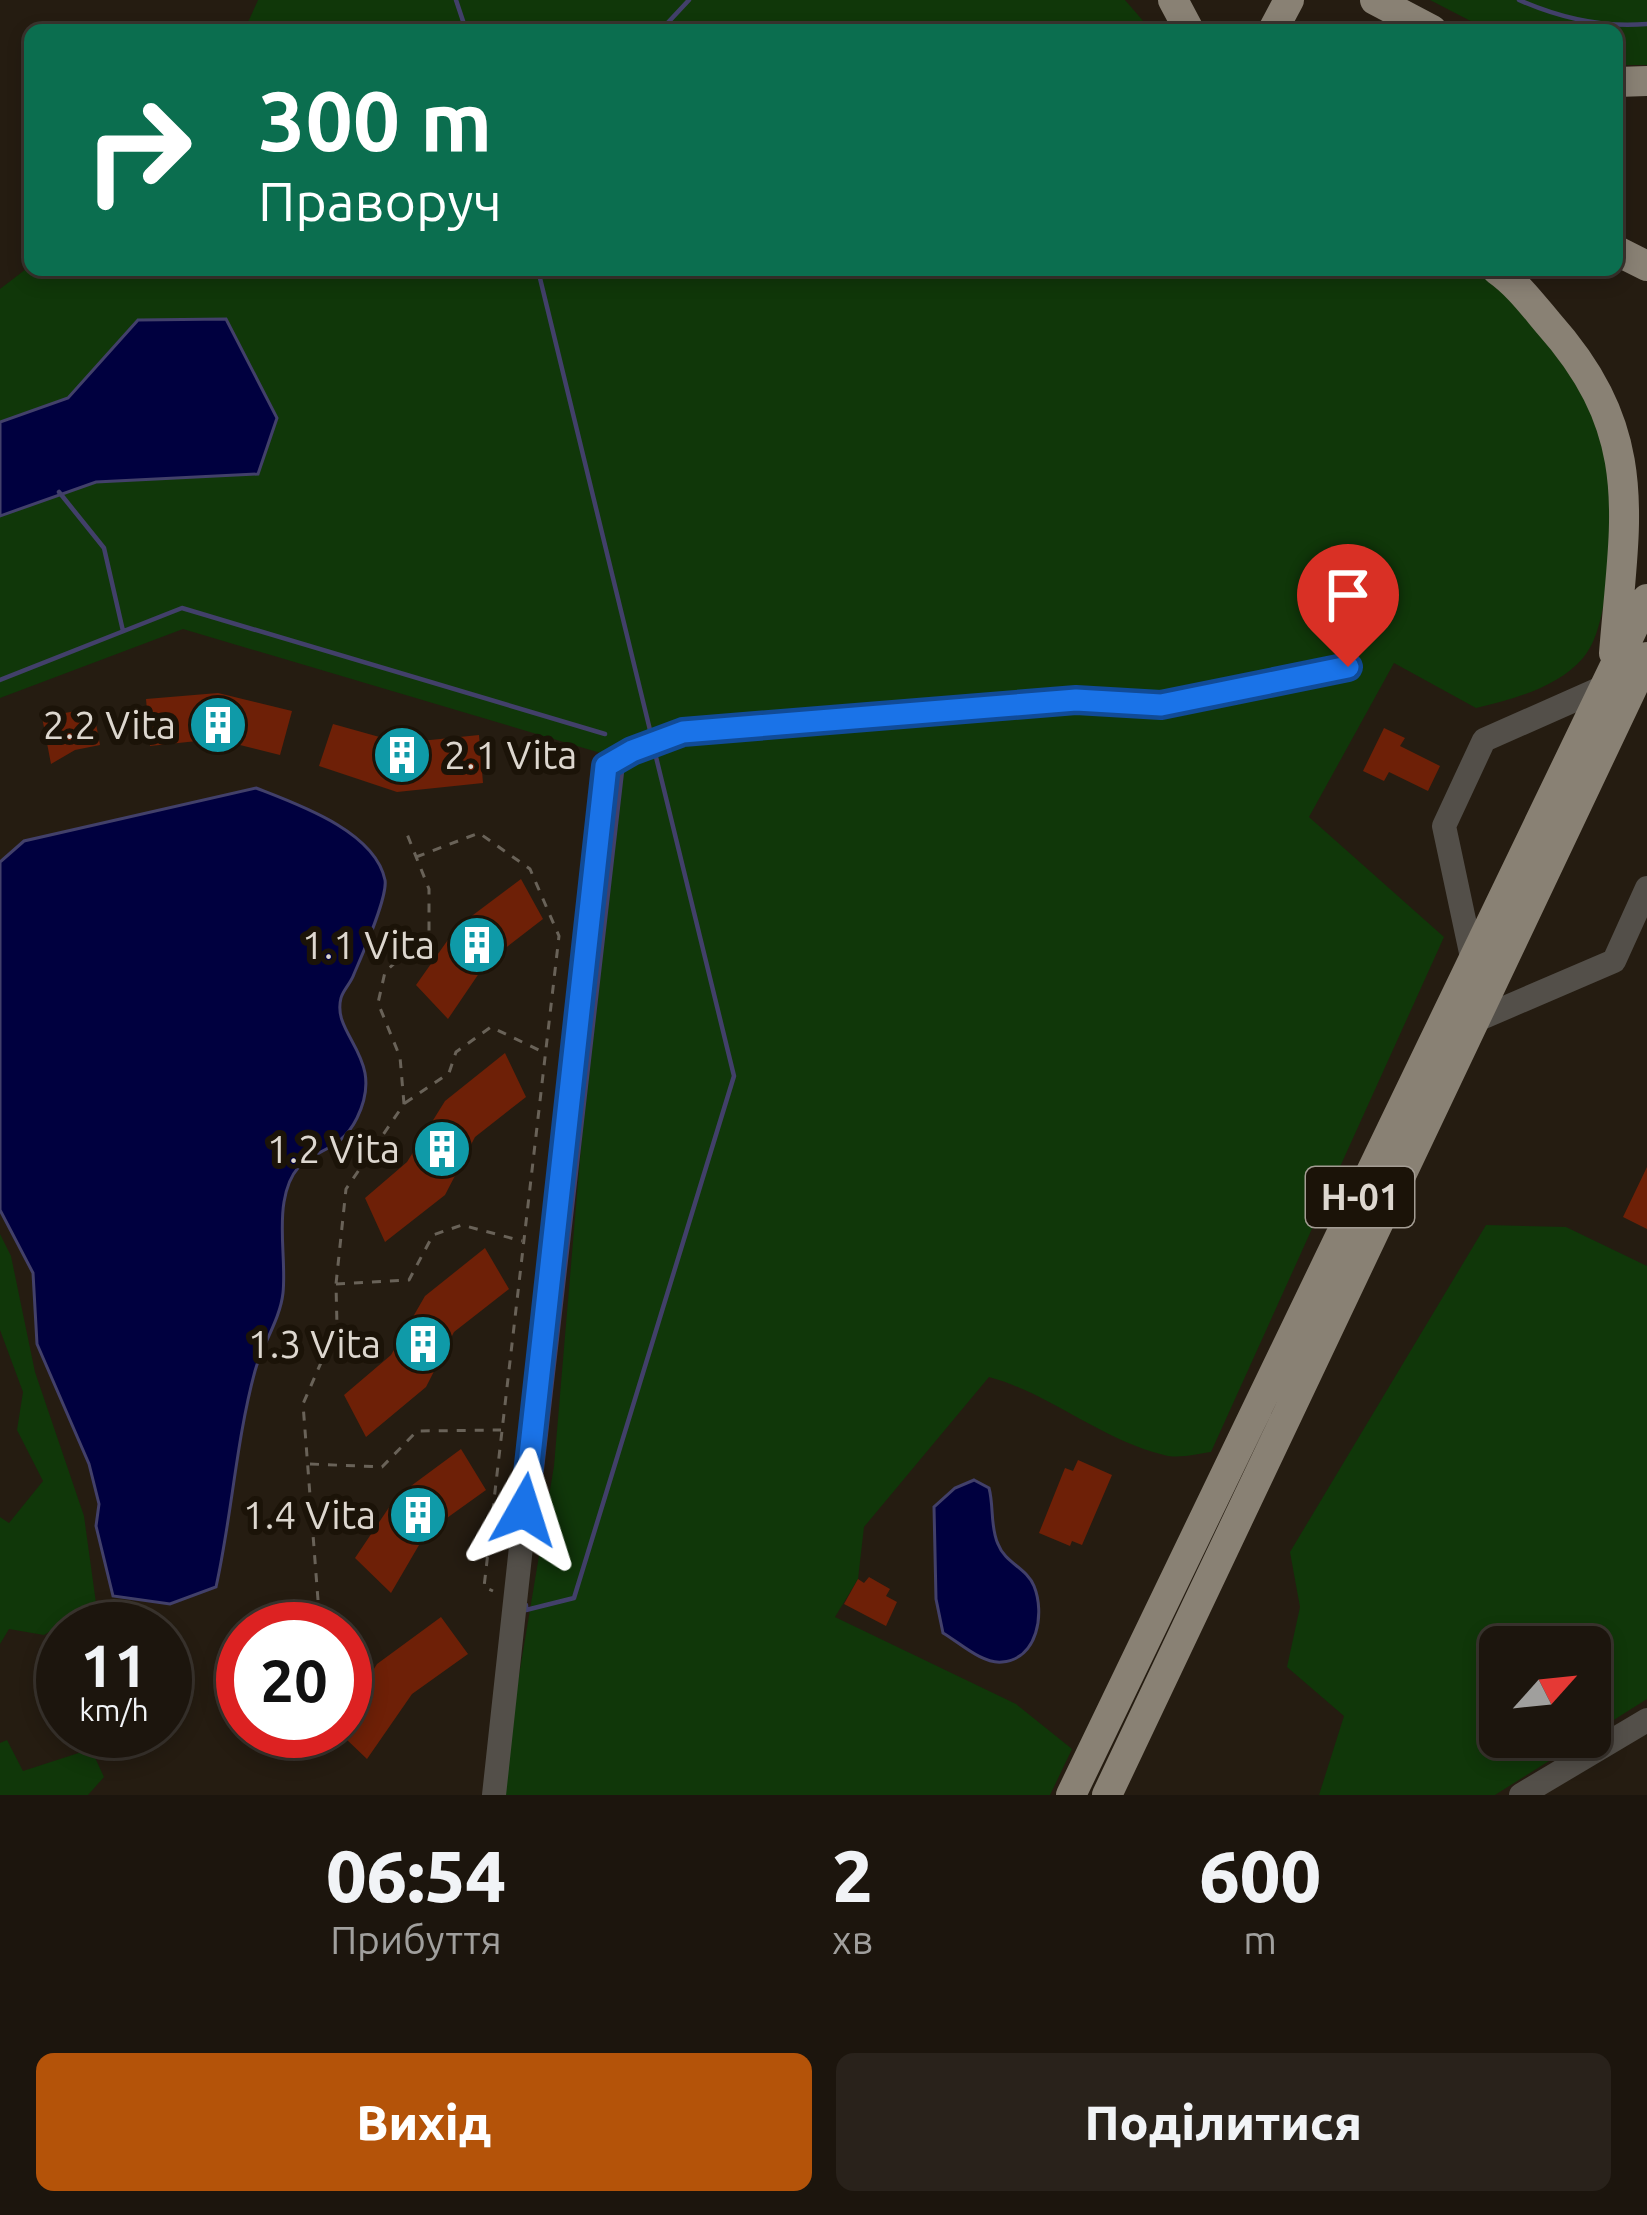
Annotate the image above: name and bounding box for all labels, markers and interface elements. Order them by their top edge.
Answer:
icon: right [60,72,216,228]
text: 300 m [258,73,492,167]
text: Праворуч [258,171,502,231]
pin [1297,544,1399,667]
icon: arrive [1315,562,1381,628]
building icon: 2.2 Vita [187,694,249,756]
place label: 2.2 Vita [43,703,176,746]
building icon: 2.1 Vita [371,724,433,786]
place label: 2.1 Vita [444,733,577,776]
building icon: 1.1 Vita [446,914,508,976]
place label: 1.1 Vita [302,923,435,966]
building icon: 1.2 Vita [411,1118,473,1180]
place label: 1.2 Vita [267,1127,400,1170]
road number: Н-01 [1306,1167,1414,1227]
building icon: 1.3 Vita [392,1313,454,1375]
place label: 1.3 Vita [248,1322,381,1365]
position arrow [461,1447,587,1573]
building icon: 1.4 Vita [387,1484,449,1546]
place label: 1.4 Vita [243,1493,376,1536]
speed limit sign: 20 [216,1602,372,1758]
north arrow [1479,1626,1611,1758]
map controls [1479,1626,1611,1758]
text: 11 [80,1631,148,1698]
text: km/h [79,1693,149,1727]
text: 06:54 [326,1835,506,1916]
text: 2 [832,1835,873,1916]
text: 600 [1199,1835,1321,1916]
text: Прибуття [330,1918,502,1961]
text: хв [832,1918,873,1961]
text: m [1243,1918,1277,1961]
button: Вихід [36,2053,812,2191]
button: Поділитися [836,2053,1611,2191]

